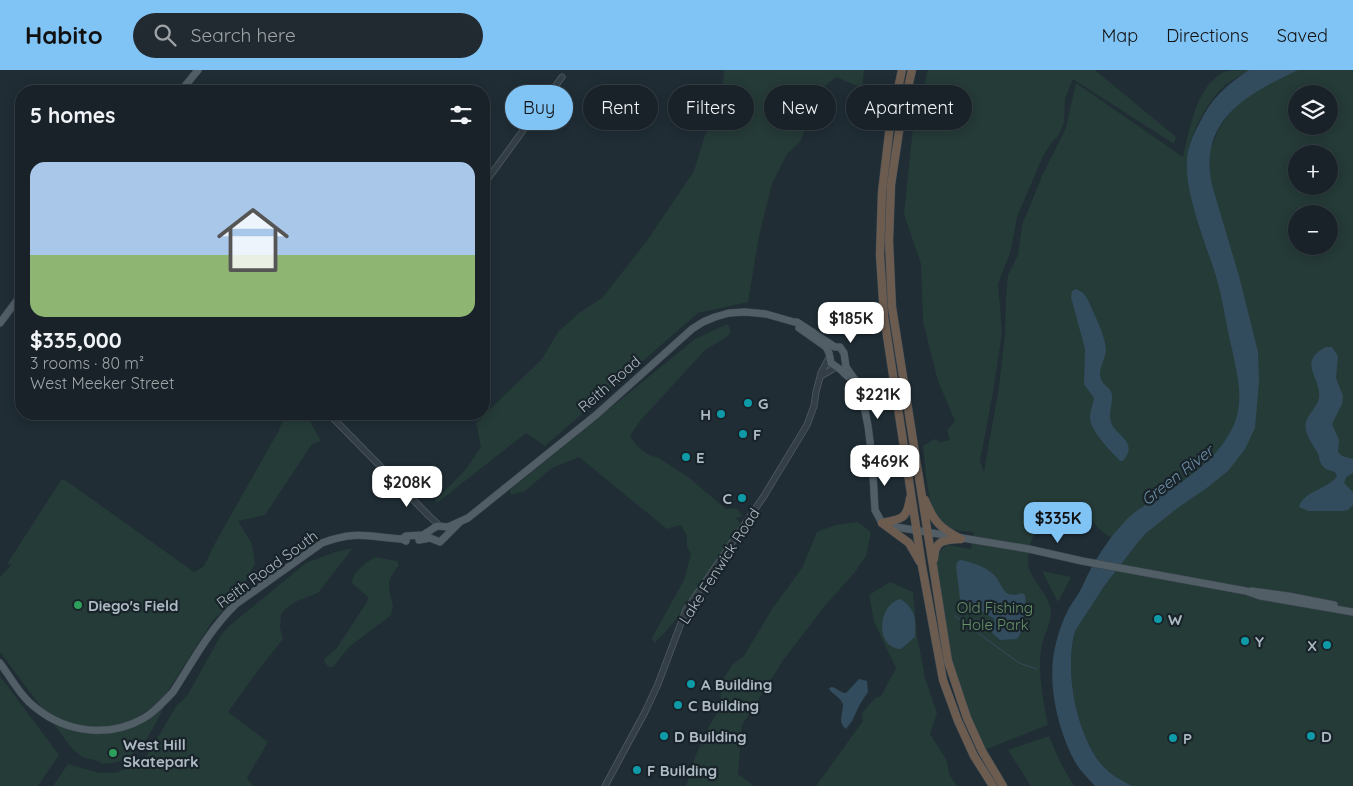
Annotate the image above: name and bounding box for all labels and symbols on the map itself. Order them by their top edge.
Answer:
pin: $185K [816,302,886,344]
street label: Reith Road [574,352,644,416]
pin: $221K [843,378,913,420]
place label: G [758,394,768,413]
marker: G [742,397,754,409]
place label: H [700,405,711,424]
marker: H [715,408,727,420]
place label: F [753,425,761,444]
marker: F [737,428,749,440]
water label: Green River [1137,439,1219,509]
pin: $469K [850,444,920,487]
place label: E [696,448,705,467]
marker: E [680,451,692,463]
pin: $208K [372,466,442,508]
place label: C [723,489,733,508]
marker: C [736,492,748,504]
pin: $335K [1023,502,1093,544]
street label: Lake Fenwick Road [674,504,764,628]
street label: Reith Road South [213,526,321,612]
place label: Diego's Field [88,596,178,615]
park label: Old Fishing Hole Park [957,598,1033,634]
marker: Diego's Field [72,599,84,611]
place label: W [1168,610,1182,629]
marker: W [1152,613,1164,625]
place label: Y [1255,632,1264,651]
marker: Y [1239,635,1251,647]
place label: X [1307,636,1317,655]
marker: X [1321,639,1333,651]
place label: A Building [701,675,772,694]
marker: A Building [685,678,697,690]
place label: C Building [688,696,759,715]
marker: C Building [672,699,684,711]
place label: D Building [674,727,746,746]
place label: D [1321,727,1332,746]
place label: P [1183,729,1192,748]
marker: D Building [658,730,670,742]
marker: D [1305,730,1317,742]
marker: P [1167,732,1179,744]
place label: West Hill Skatepark [123,735,199,771]
marker: West Hill Skatepark [107,747,119,759]
place label: F Building [647,761,717,780]
marker: F Building [631,764,643,776]

